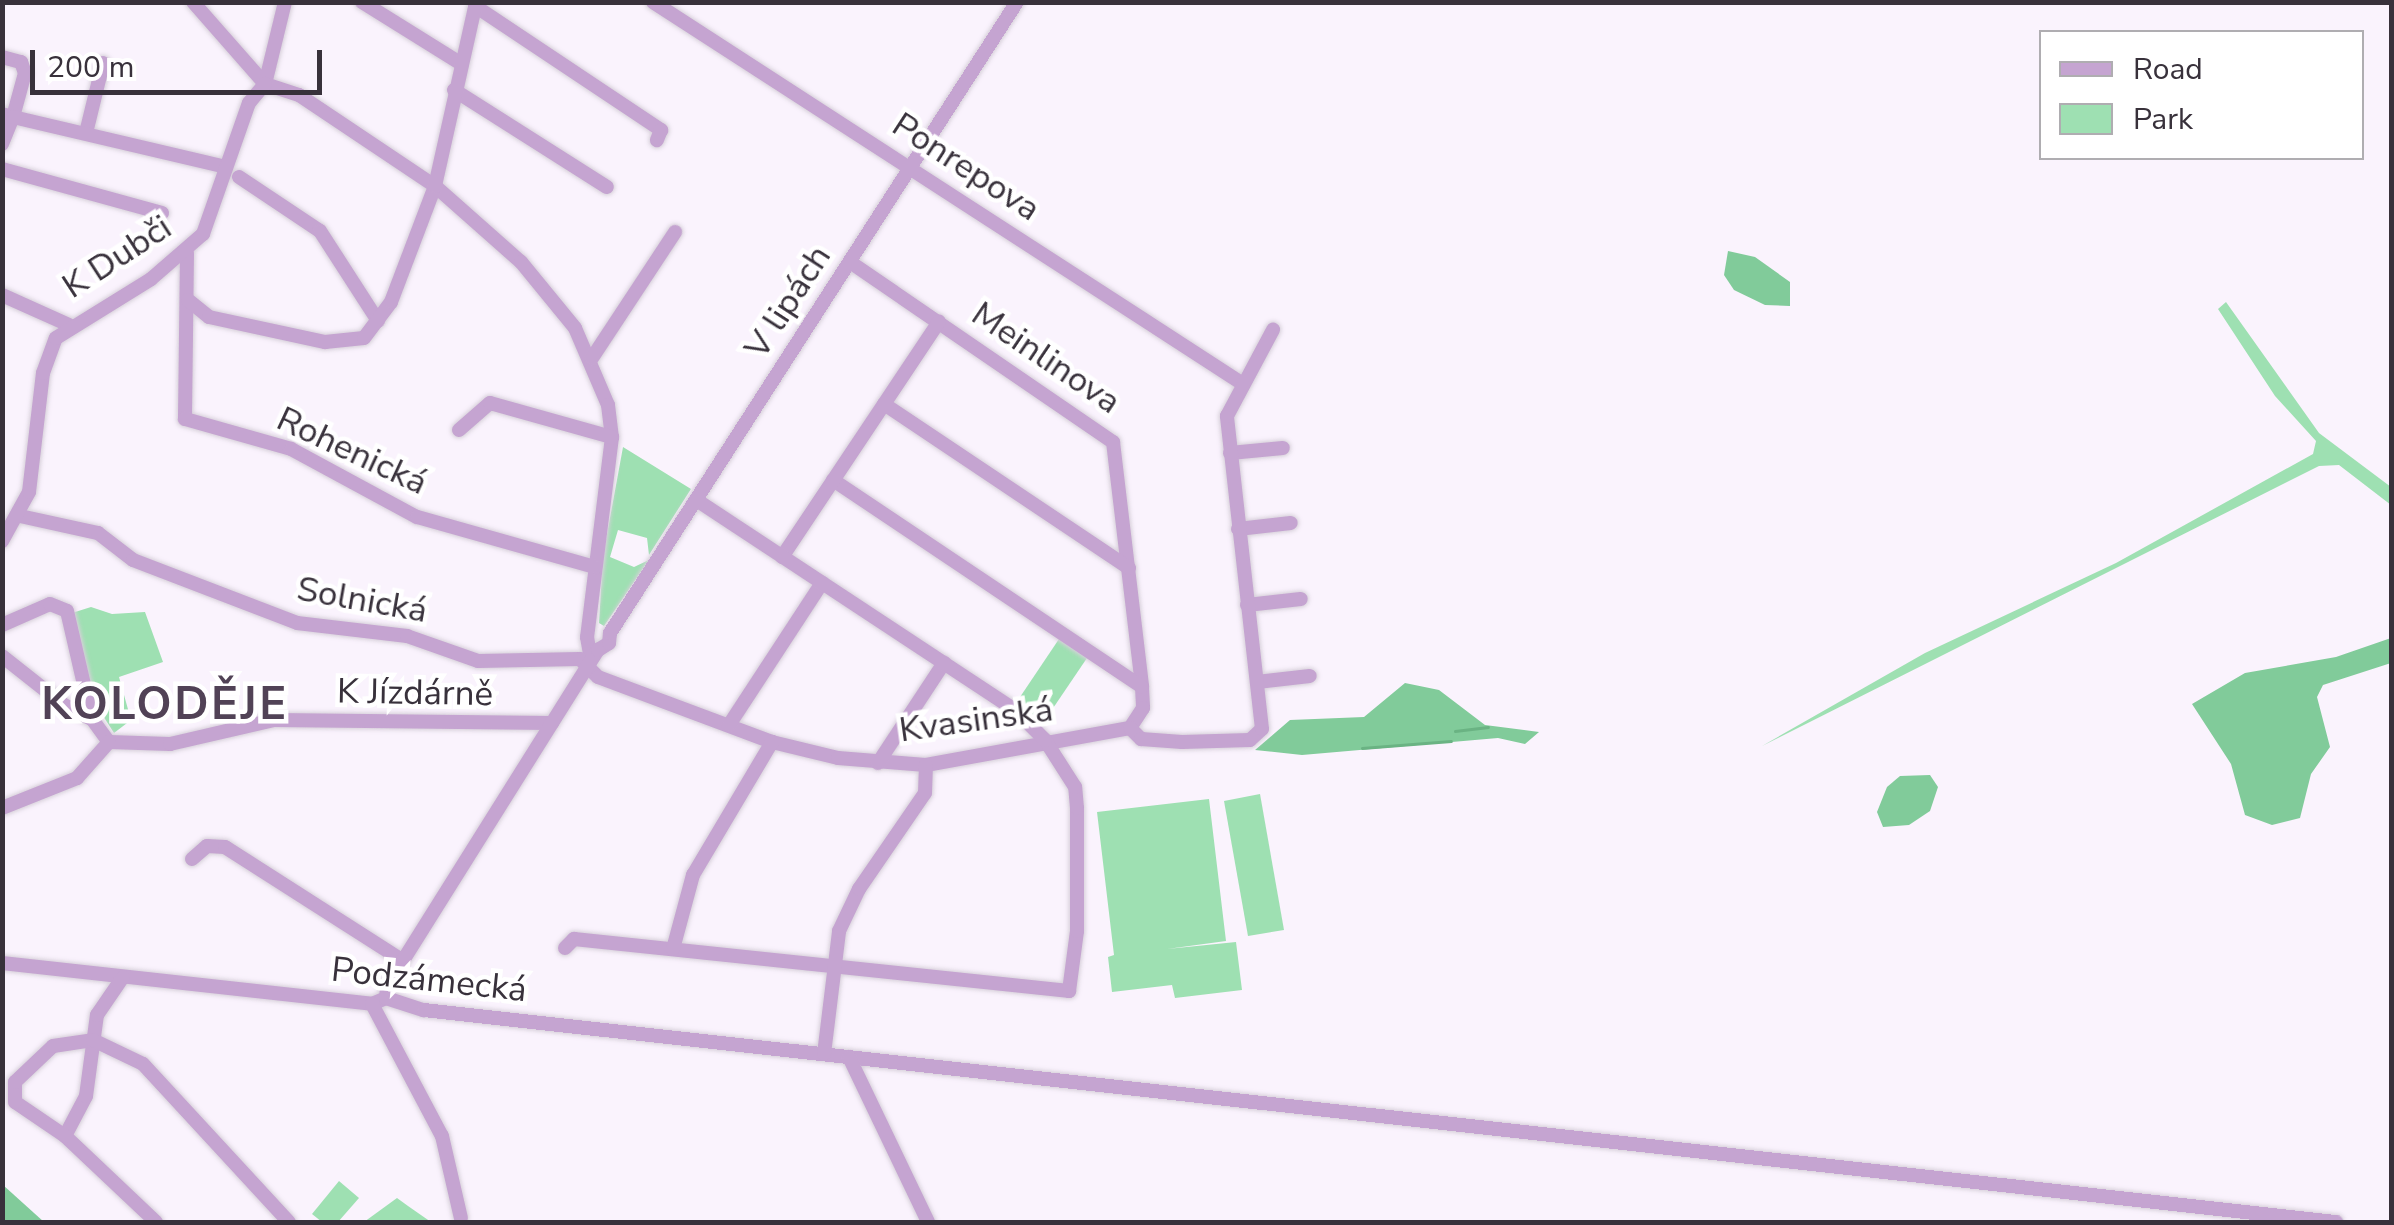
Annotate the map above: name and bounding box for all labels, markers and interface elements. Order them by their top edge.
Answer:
scale bar [35,30,328,92]
legend [2039,30,2364,160]
text: 200 m [47,47,134,88]
text: Road [2133,49,2203,90]
text: Park [2133,99,2193,140]
street label: Ponrepova [884,104,1048,230]
street label: K Dubči [55,206,179,308]
street label: V lipách [736,237,840,367]
street label: Meinlinova [964,293,1128,423]
street label: Rohenická [270,398,434,504]
street label: Solnická [294,568,430,632]
street label: K Jízdárně [337,671,493,715]
district label: KOLODĚJE [41,678,289,732]
street label: Kvasinská [896,688,1056,752]
street label: Podzámecká [329,949,529,1011]

